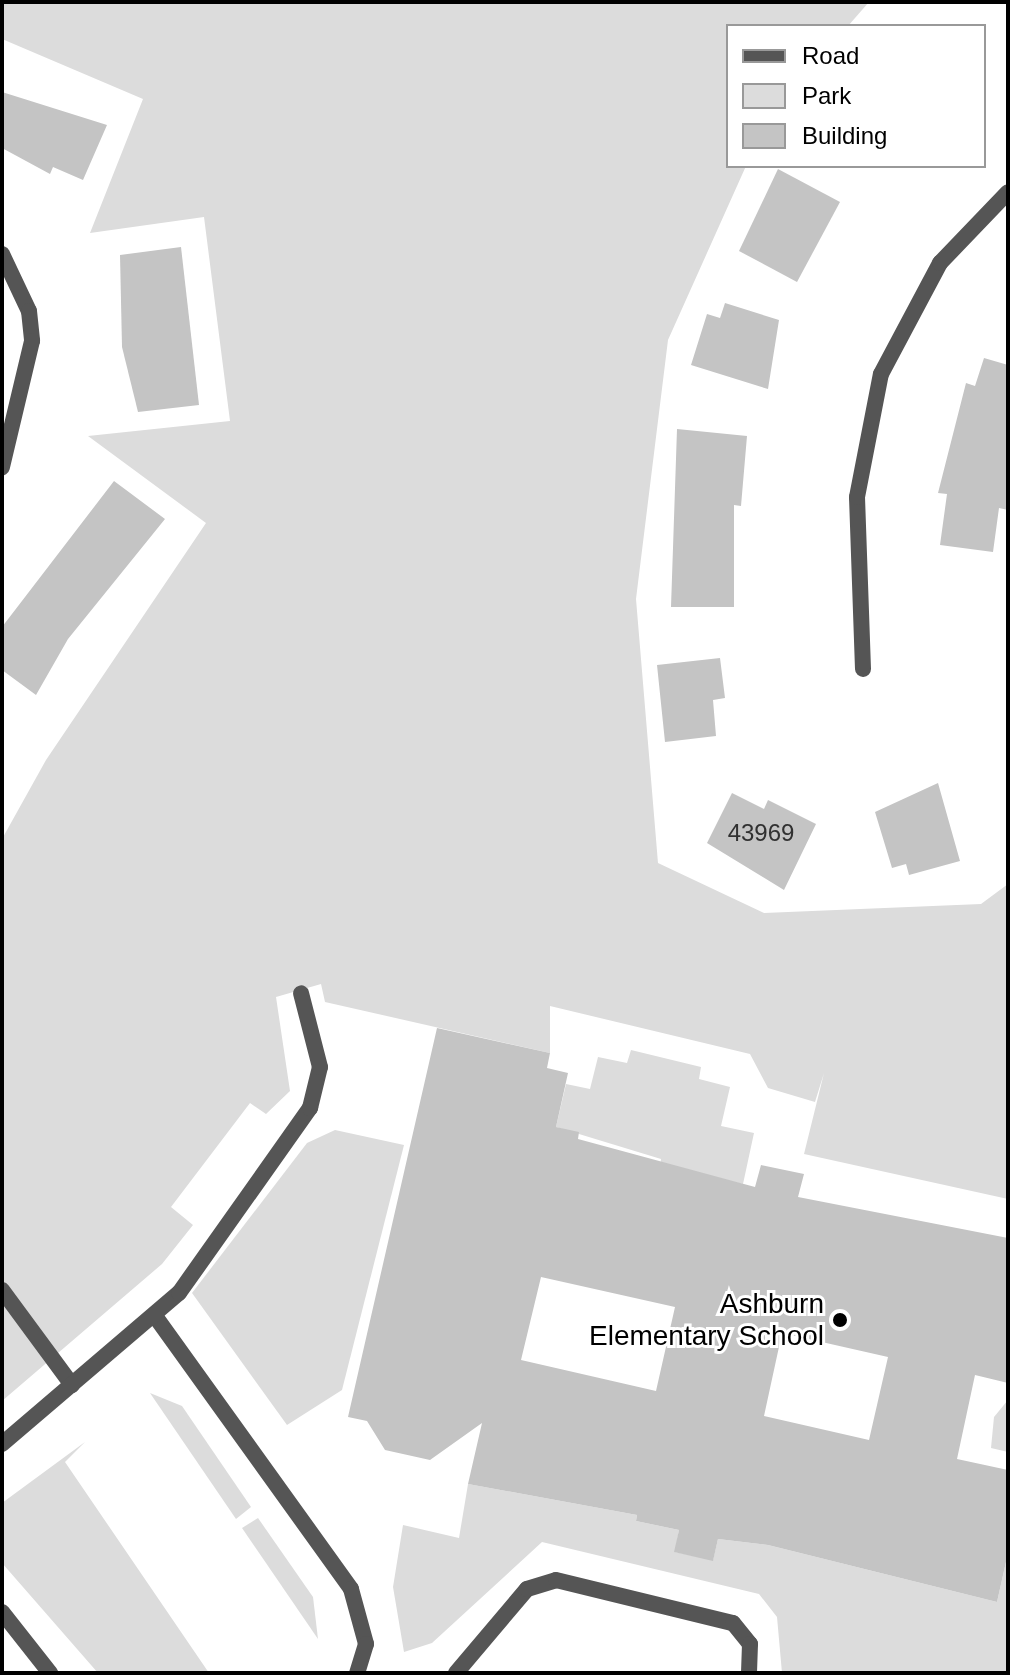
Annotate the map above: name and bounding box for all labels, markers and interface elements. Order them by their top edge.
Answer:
legend [726,24,986,168]
text: Road [802,42,859,69]
text: Park [802,82,851,109]
text: Building [802,122,887,149]
house number: 43969 [728,819,794,847]
place label: Ashburn Elementary School [589,1287,824,1353]
marker: Ashburn Elementary School [831,1311,849,1329]

